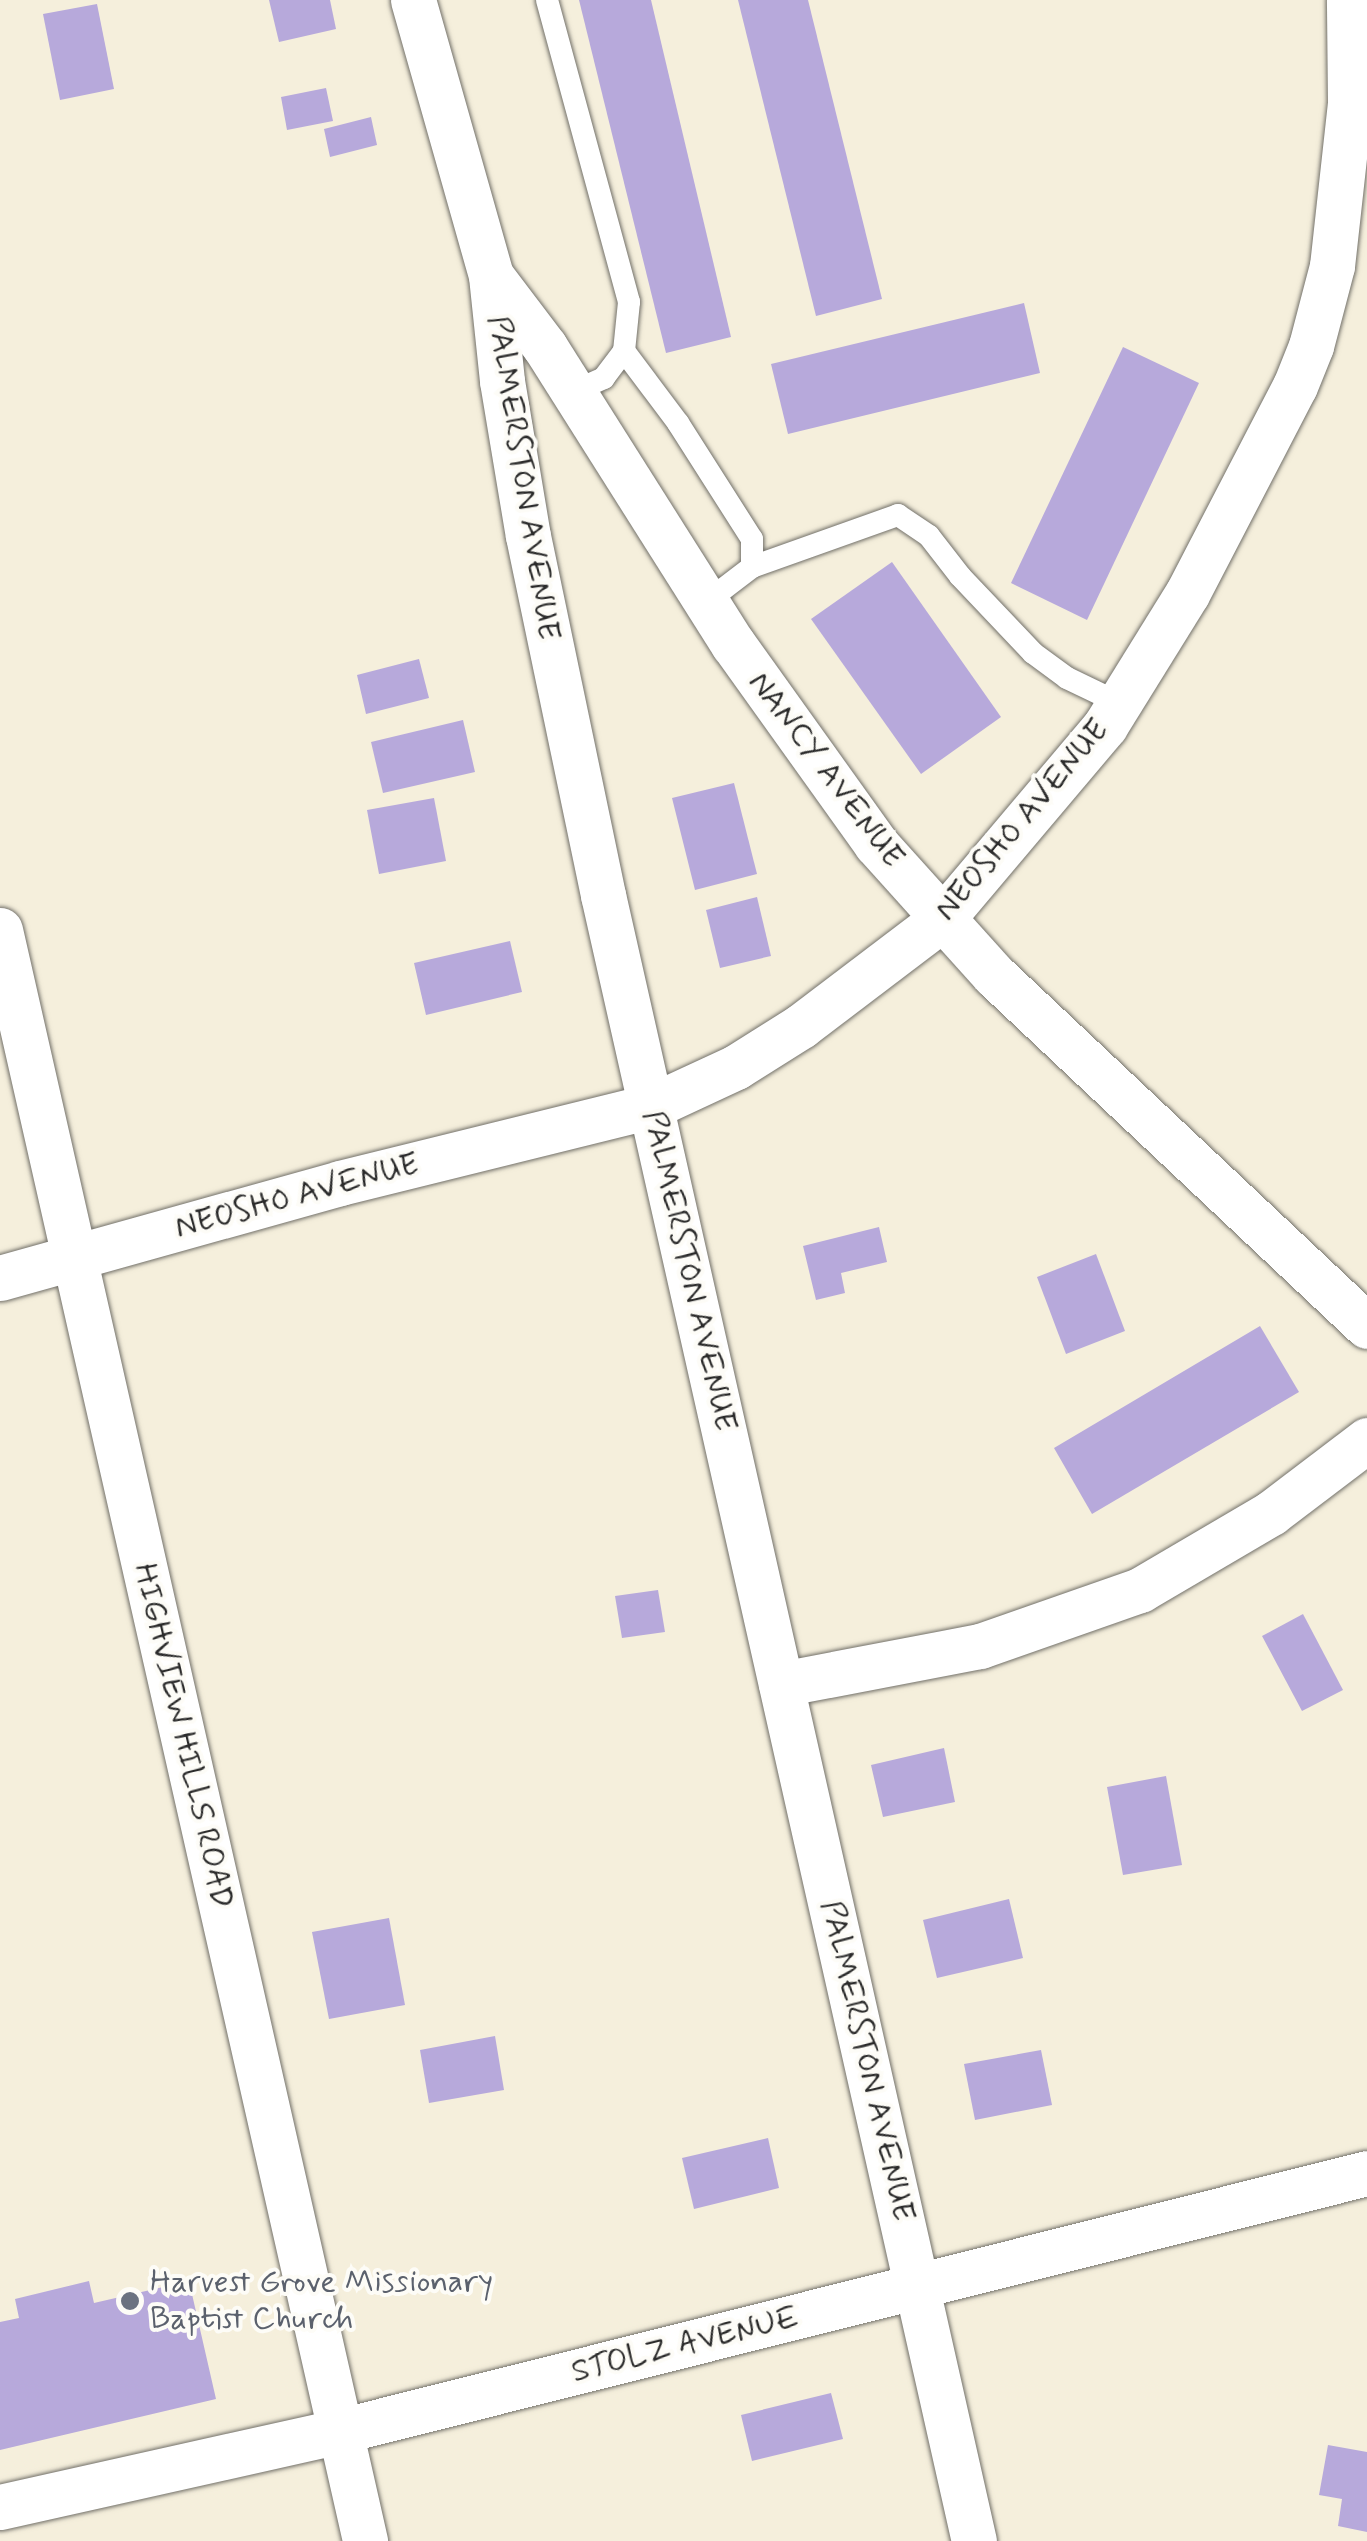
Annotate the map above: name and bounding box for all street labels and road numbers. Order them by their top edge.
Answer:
street label: PALMERSTON AVENUE [478,312,568,644]
street label: NANCY AVENUE [739,664,913,876]
street label: NEOSHO AVENUE [927,712,1117,928]
street label: PALMERSTON AVENUE [633,1106,745,1436]
street label: NEOSHO AVENUE [171,1145,423,1247]
street label: HIGHVIEW HILLS ROAD [125,1560,241,1912]
street label: PALMERSTON AVENUE [811,1896,923,2226]
street label: STOLZ AVENUE [567,2298,803,2392]

